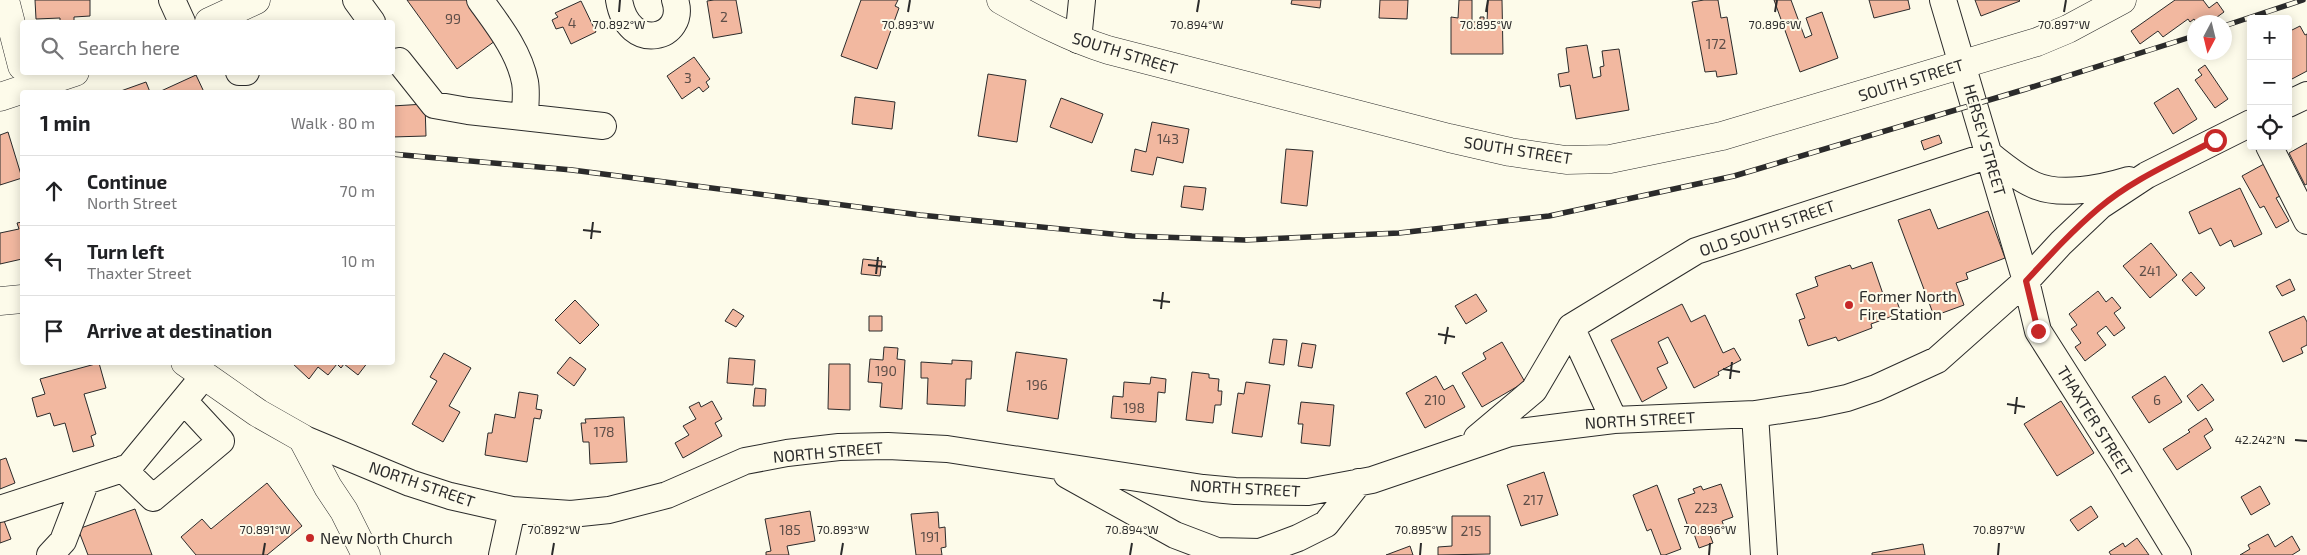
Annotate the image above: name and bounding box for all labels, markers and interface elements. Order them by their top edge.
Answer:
house number: 2 [720,8,728,25]
house number: 99 [445,10,461,27]
house number: 4 [568,14,576,31]
north arrow [2187,15,2232,60]
map controls [2247,15,2292,150]
button: + [2247,15,2292,60]
text: 70.892°W [593,17,645,31]
text: 70.893°W [882,17,934,31]
text: 70.894°W [1170,17,1224,31]
text: 70.895°W [1460,17,1512,31]
text: 70.896°W [1749,17,1801,31]
text: 70.897°W [2038,17,2090,31]
search box [20,20,395,75]
street label: SOUTH STREET [1070,27,1180,78]
icon: search [38,34,66,62]
house number: 172 [1706,35,1726,52]
text: Search here [78,36,180,59]
street label: SOUTH STREET [1856,54,1966,105]
button: − [2247,60,2292,105]
house number: 3 [684,69,692,86]
street label: HERSEY STREET [1960,82,2010,198]
button: locate [2247,105,2292,150]
text: 1 min [40,110,91,135]
text: Walk · 80 m [291,113,375,132]
route start [2204,129,2227,152]
house number: 143 [1157,130,1179,147]
street label: SOUTH STREET [1463,132,1574,167]
text: Continue [87,170,167,193]
icon: ahead [40,177,68,205]
text: 70 m [340,181,375,200]
text: North Street [87,193,177,212]
street label: OLD SOUTH STREET [1696,195,1837,260]
text: Turn left [87,240,164,263]
icon: left [40,247,68,275]
text: 10 m [341,251,375,270]
house number: 241 [2139,262,2161,279]
text: Thaxter Street [87,263,192,282]
place label: Former North Fire Station [1859,286,1957,323]
marker: Former North Fire Station [1843,299,1855,311]
icon: arrive [40,317,68,345]
text: Arrive at destination [87,319,272,342]
route end [2027,320,2050,343]
house number: 190 [875,362,897,379]
street label: THAXTER STREET [2054,362,2137,480]
house number: 196 [1026,376,1048,393]
house number: 210 [1424,391,1446,408]
house number: 6 [2153,391,2161,408]
house number: 198 [1123,399,1145,416]
street label: NORTH STREET [1584,407,1696,432]
house number: 178 [593,423,615,440]
text: 42.242°N [2235,432,2285,446]
street label: NORTH STREET [772,437,884,466]
street label: NORTH STREET [367,457,478,511]
street label: NORTH STREET [1189,475,1301,500]
house number: 217 [1523,491,1543,508]
house number: 223 [1694,499,1718,516]
house number: 185 [779,521,801,538]
text: 70.891°W [240,522,290,536]
text: 70.892°W [528,522,580,536]
text: 70.893°W [817,522,869,536]
text: 70.894°W [1105,522,1159,536]
text: 70.895°W [1395,522,1447,536]
house number: 215 [1461,522,1481,539]
text: 70.896°W [1684,522,1736,536]
text: 70.897°W [1973,522,2025,536]
place label: New North Church [320,528,453,547]
house number: 191 [920,528,940,545]
marker: New North Church [304,532,316,544]

